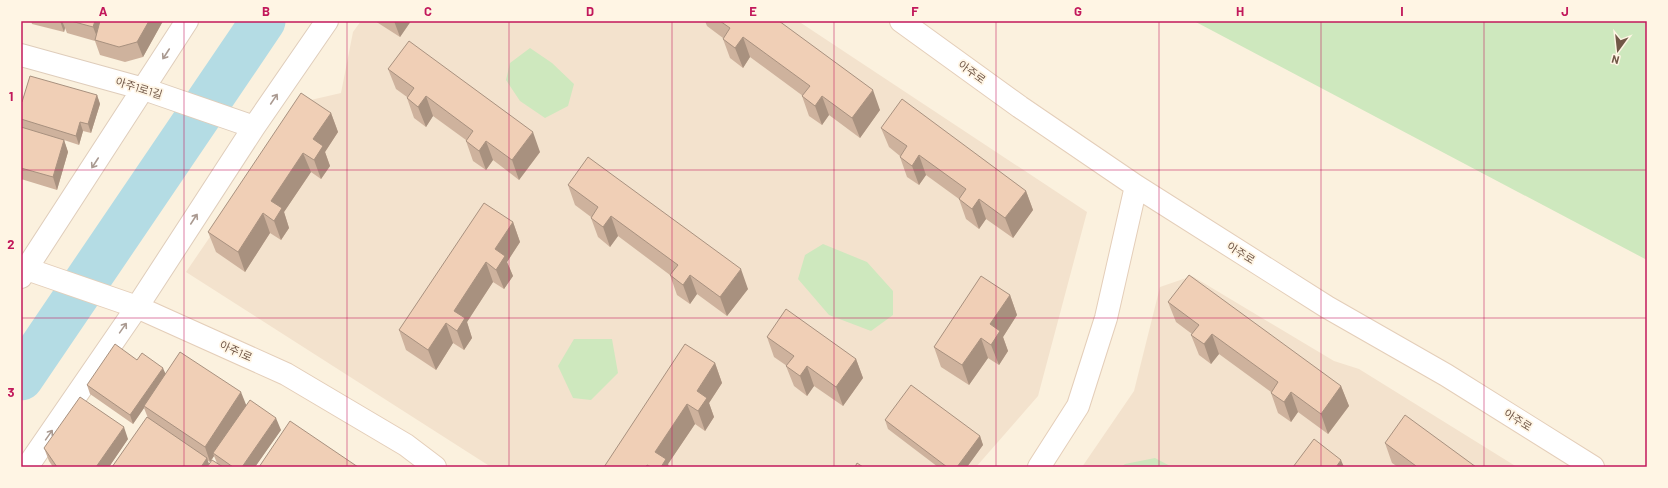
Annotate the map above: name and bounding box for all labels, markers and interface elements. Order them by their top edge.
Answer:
text: A [99,3,108,19]
text: B [262,3,270,19]
text: C [424,3,432,19]
text: D [586,3,594,19]
text: E [749,3,757,19]
text: F [911,3,919,19]
text: G [1074,3,1082,19]
text: H [1236,3,1244,19]
text: I [1400,3,1404,19]
text: J [1561,3,1569,19]
north arrow [1598,30,1638,70]
one-way arrow [162,48,170,59]
text: N [1610,53,1621,67]
street label: 아주로 [956,57,988,86]
street label: 아주1로1길 [114,74,164,101]
text: 1 [9,88,13,104]
one-way arrow [270,93,278,105]
one-way arrow [91,157,99,169]
one-way arrow [190,214,198,225]
text: 2 [7,236,15,252]
street label: 아주로 [1225,239,1258,266]
one-way arrow [119,323,127,334]
street label: 아주1로 [218,338,254,363]
text: 3 [7,384,15,400]
street label: 아주로 [1502,406,1535,433]
one-way arrow [45,430,53,441]

